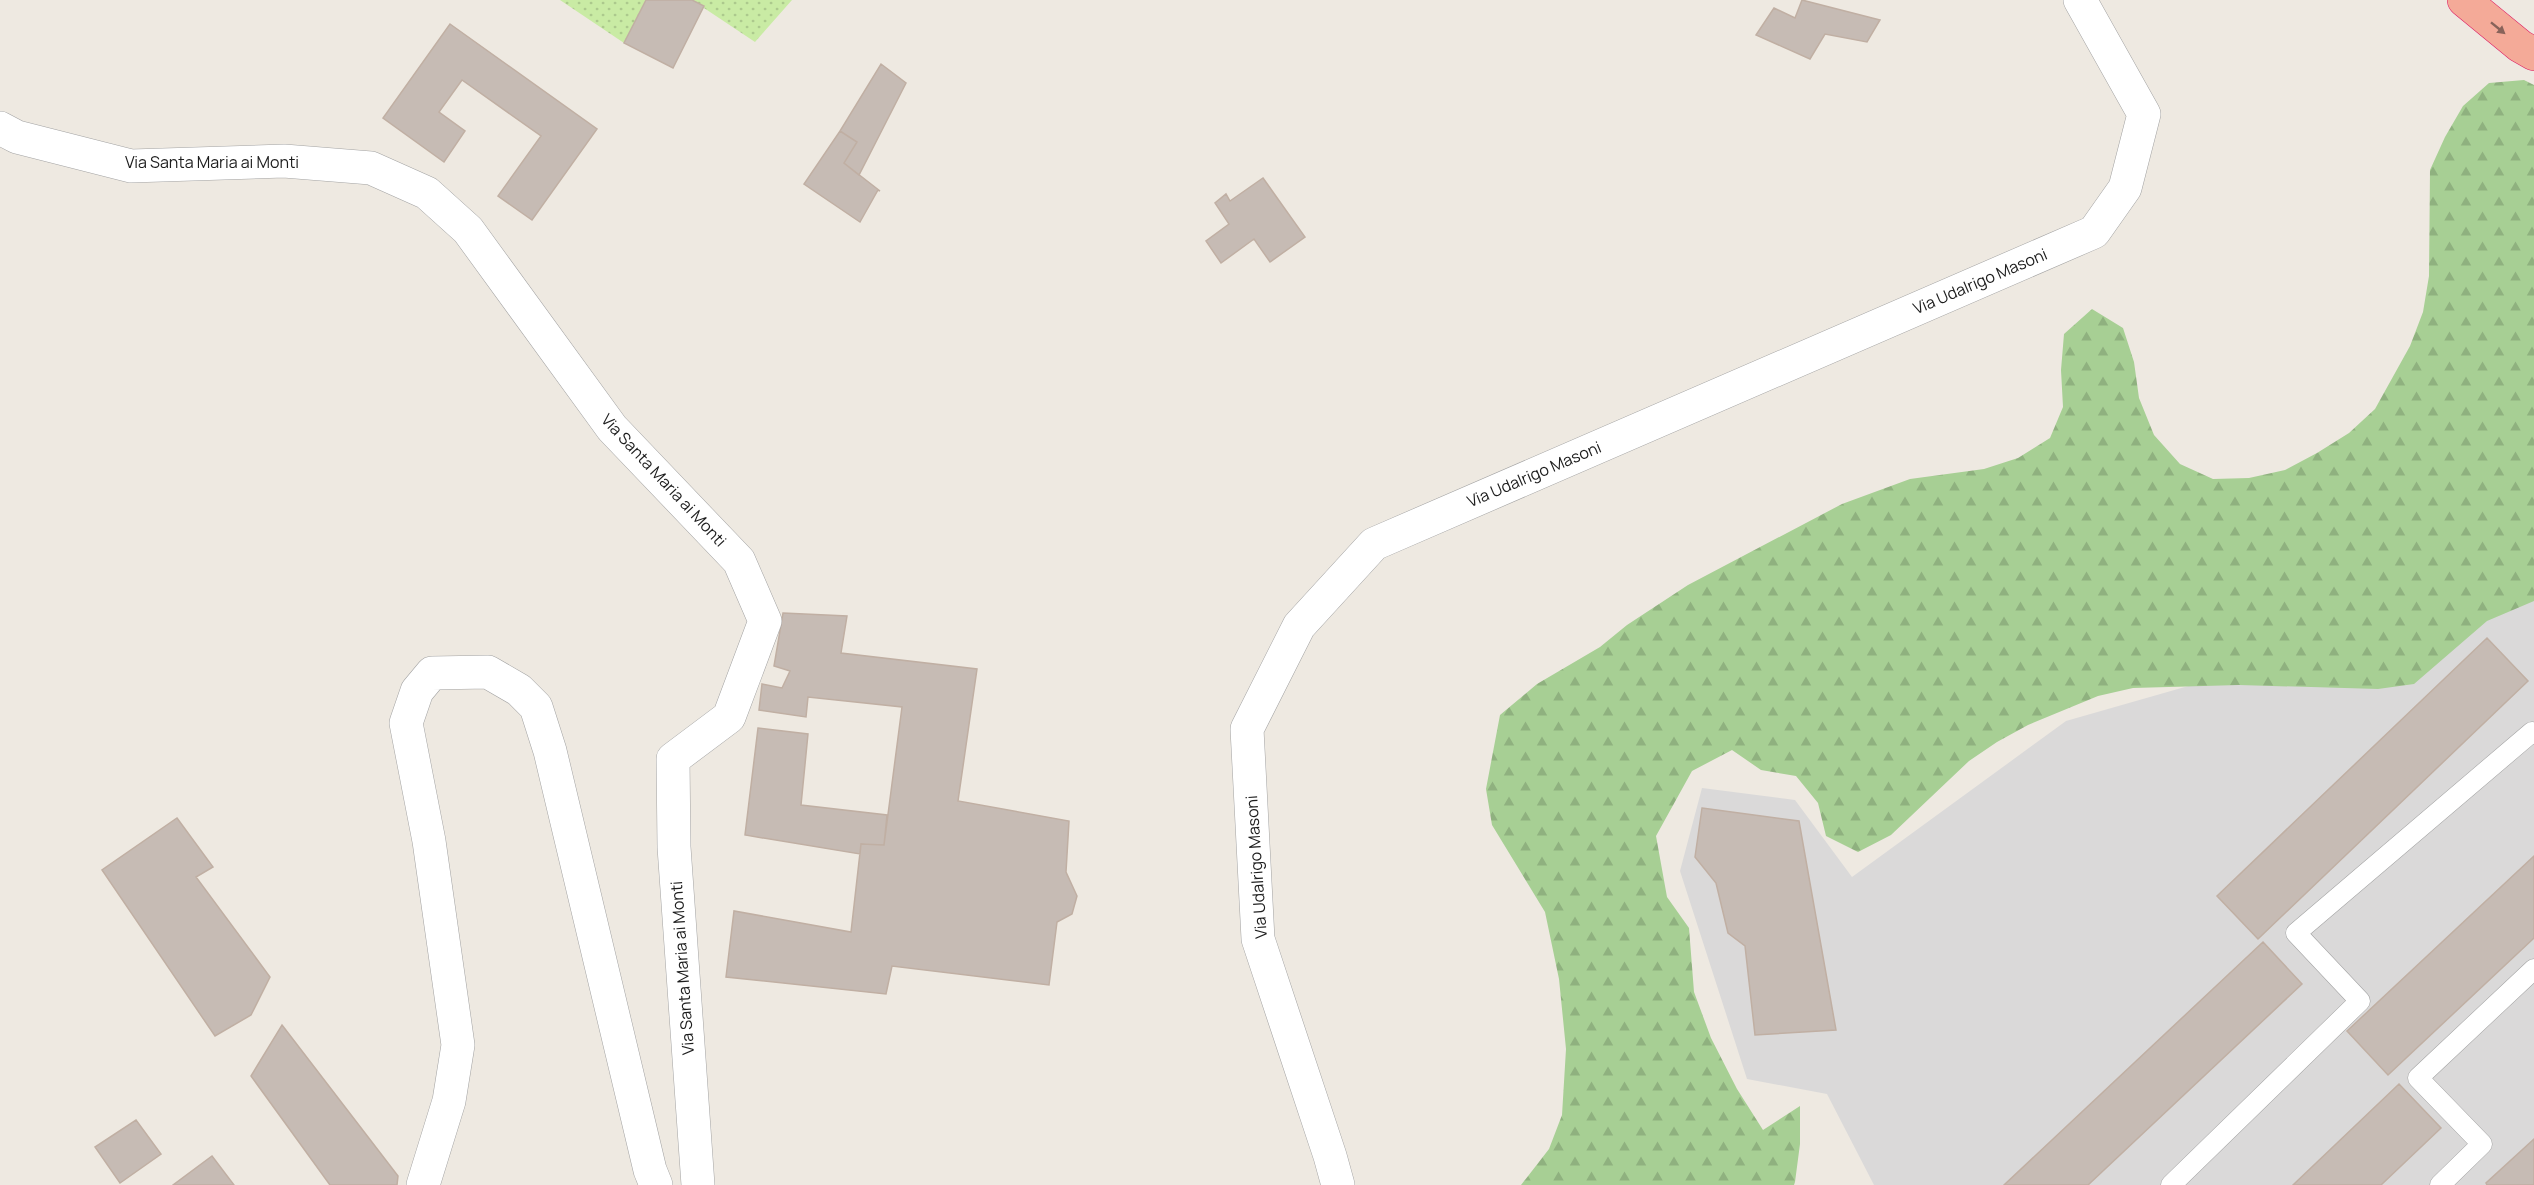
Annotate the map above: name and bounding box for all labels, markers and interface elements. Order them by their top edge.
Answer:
one-way arrow [2490,21,2506,34]
street label: Via Santa Maria ai Monti [125,151,299,173]
street label: Via Udalrigo Masoni [1910,243,2050,319]
street label: Via Santa Maria ai Monti [597,409,731,551]
street label: Via Udalrigo Masoni [1464,436,1604,512]
street label: Via Udalrigo Masoni [1240,795,1272,939]
street label: Via Santa Maria ai Monti [665,880,699,1056]

